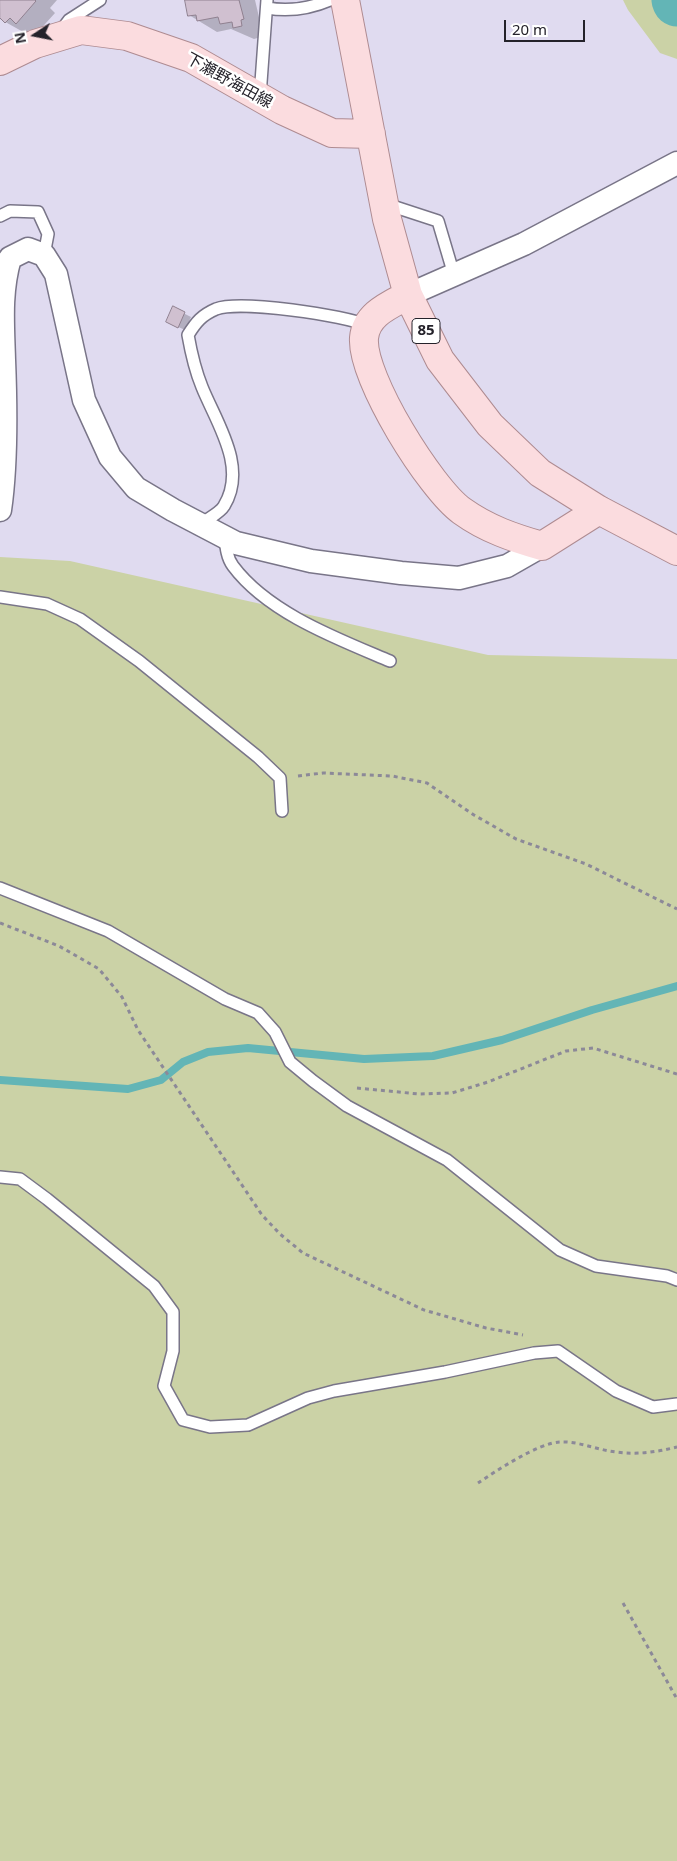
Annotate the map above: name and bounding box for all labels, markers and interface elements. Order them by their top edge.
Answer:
north arrow [10,10,60,60]
scale bar [507,10,588,42]
text: 20 m [512,19,547,39]
text: N [9,31,30,45]
street label: 下瀬野海田線 [182,49,276,113]
road number: 85 [412,318,440,344]

